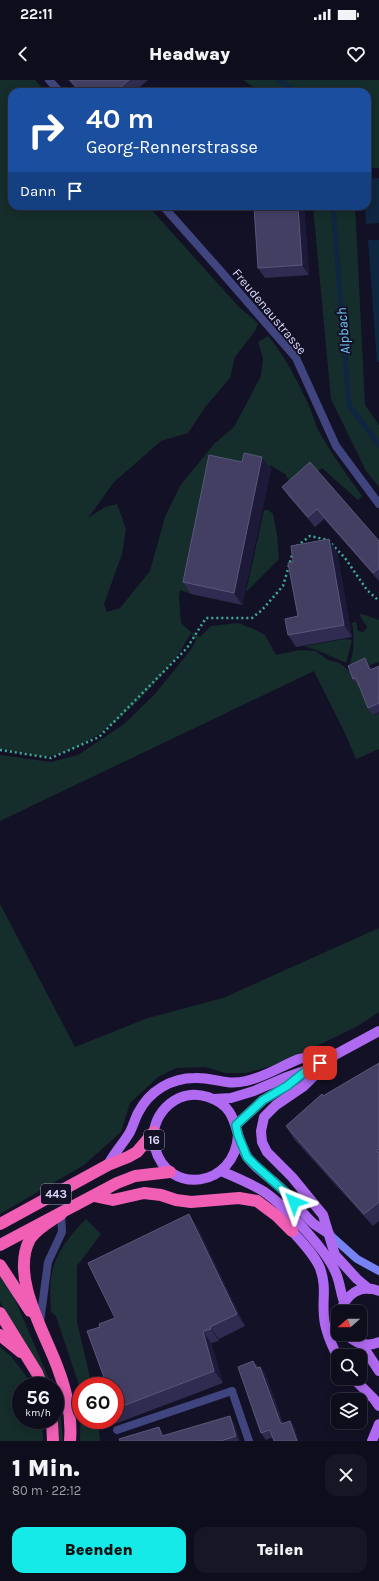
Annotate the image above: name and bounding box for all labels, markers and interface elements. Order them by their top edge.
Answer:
text: 22:11 [20,5,53,23]
icon: back [12,43,34,65]
text: Headway [149,43,230,65]
icon: heart [345,43,367,65]
text: 40 m [86,102,154,135]
icon: right [20,104,72,156]
text: Georg-Rennerstrasse [86,136,258,158]
icon: arrive [64,180,86,202]
text: Dann [20,182,56,200]
street label: Freudenaustrasse [229,265,310,357]
water label: Alpbach [333,307,354,355]
pin [303,1046,337,1080]
icon: arrive [309,1052,331,1074]
road number: 16 [144,1130,164,1150]
position arrow [273,1181,315,1223]
road number: 443 [41,1184,71,1204]
north arrow [331,1305,367,1341]
map controls [331,1305,367,1429]
button: search [331,1349,367,1385]
speed limit sign: 60 [72,1377,124,1429]
text: 56 [26,1386,50,1409]
button: layers [331,1393,367,1429]
text: km/h [25,1407,51,1419]
text: 1 Min. [12,1454,80,1482]
button: close [325,1454,367,1496]
text: 80 m · 22:12 [12,1483,81,1498]
button: Beenden [12,1527,186,1573]
button: Teilen [194,1527,367,1573]

